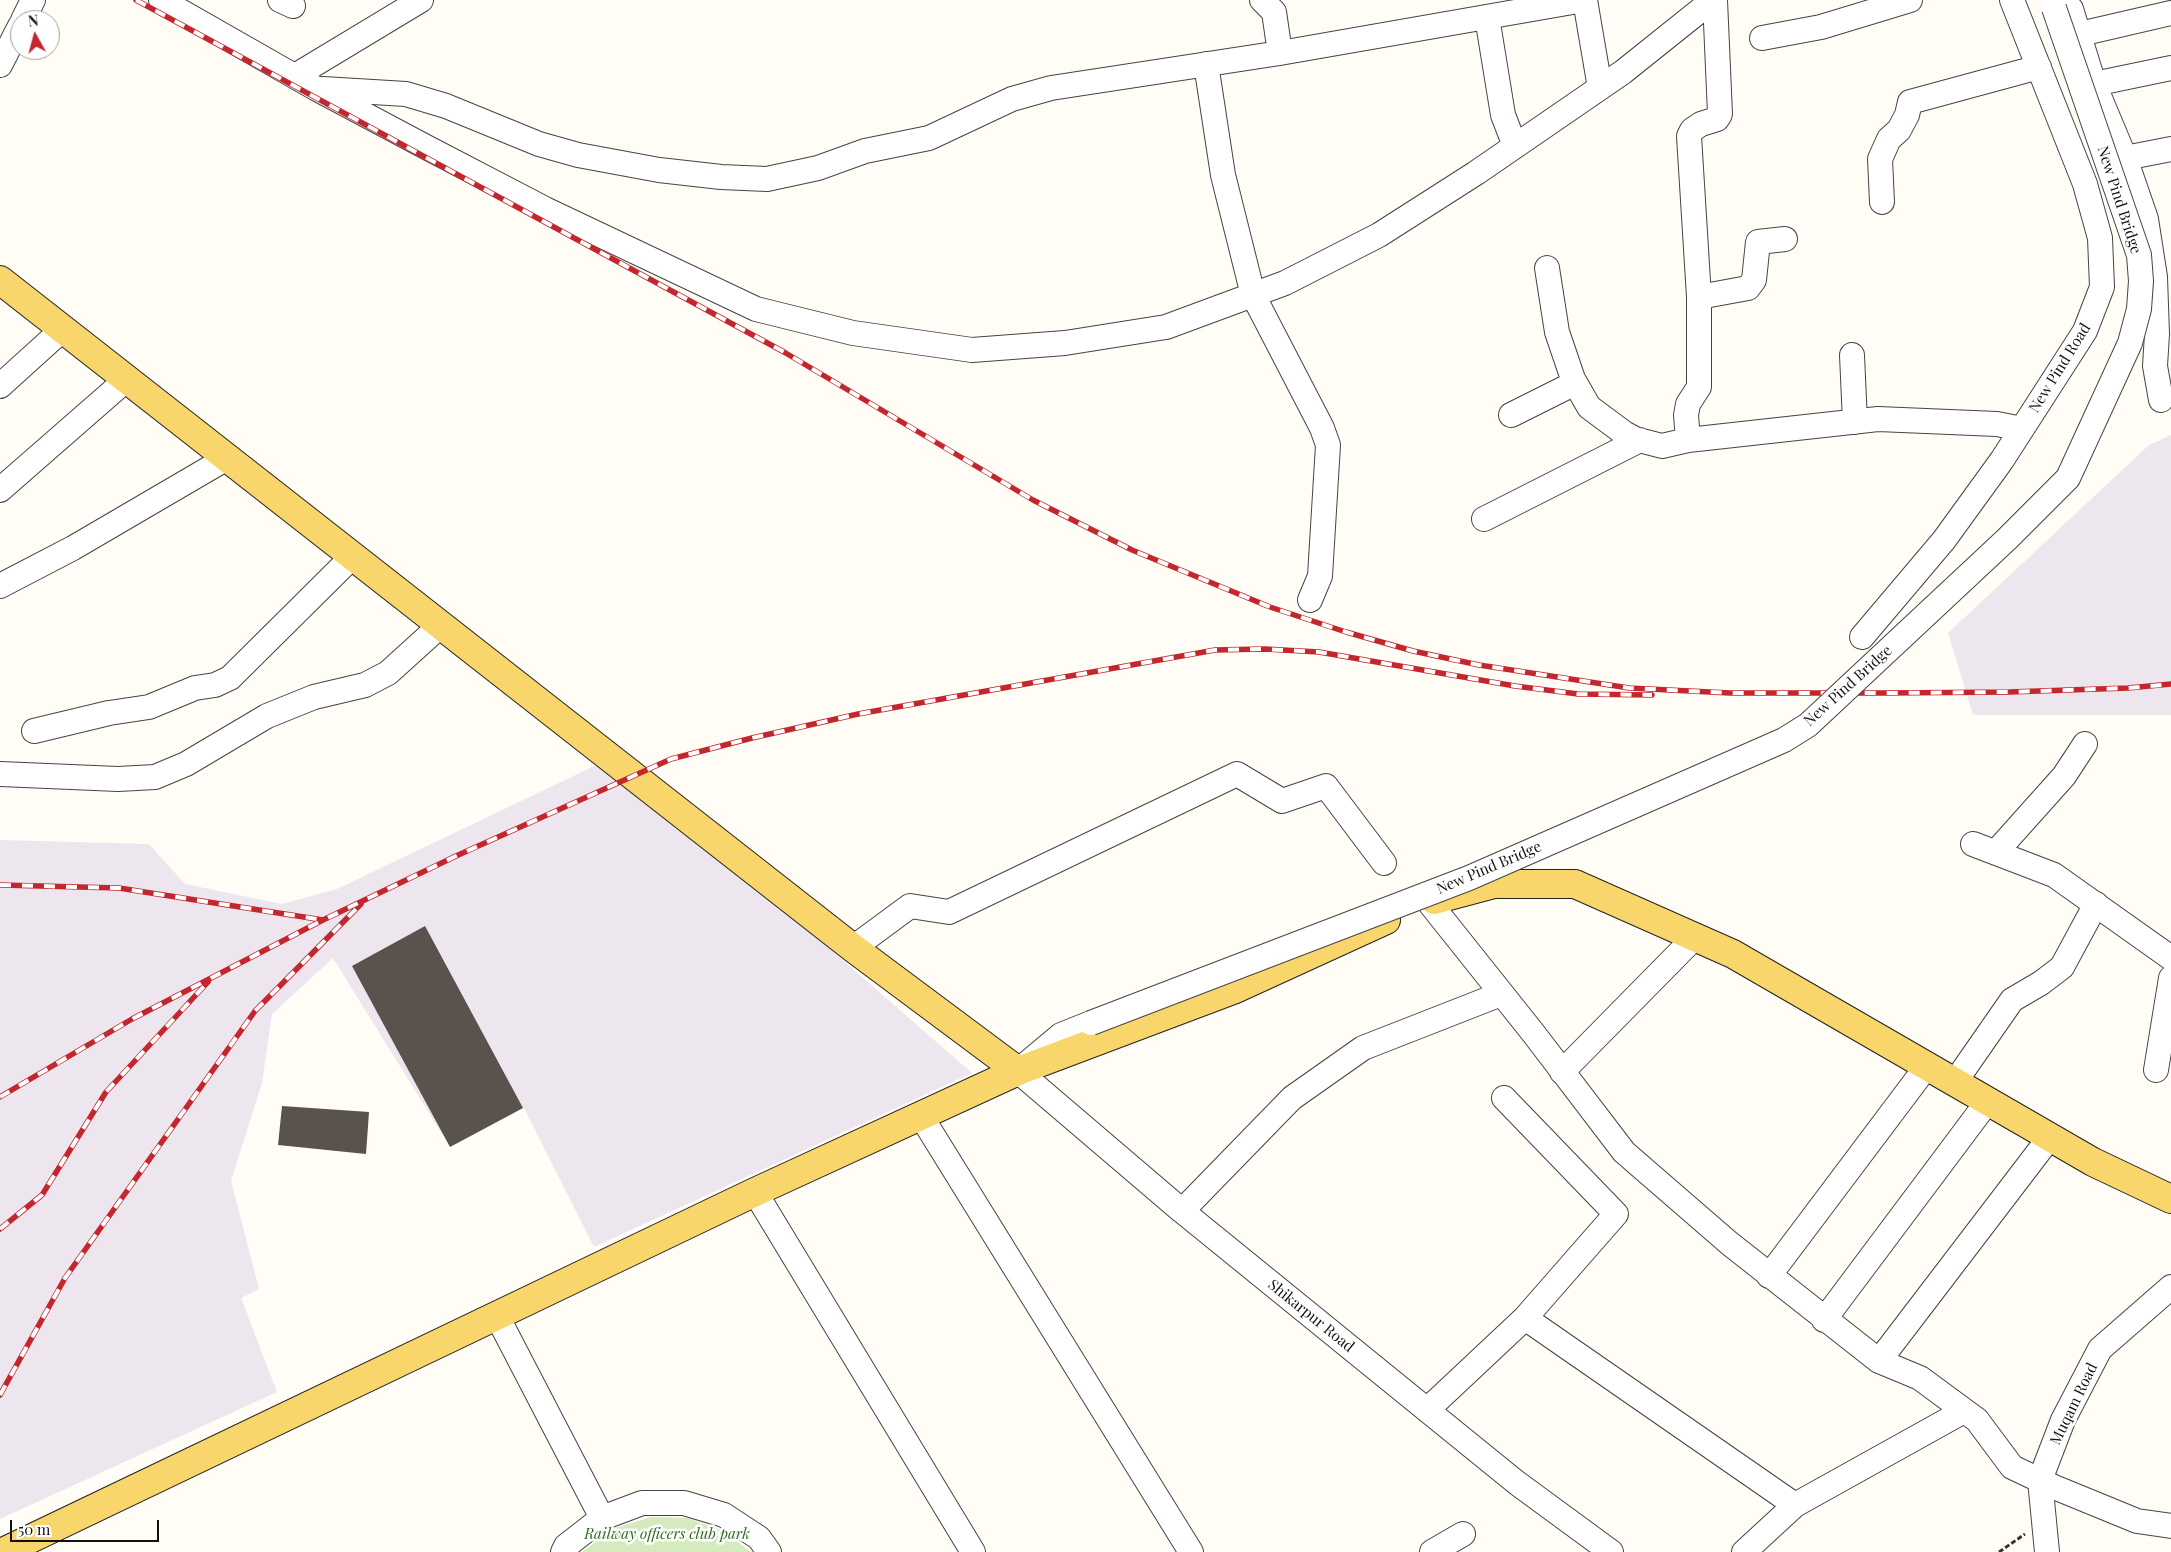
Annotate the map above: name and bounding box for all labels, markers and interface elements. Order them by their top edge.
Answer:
north arrow [10,10,60,60]
text: N [27,11,39,31]
street label: New Pind Bridge [2093,144,2145,256]
street label: New Pind Road [2025,320,2095,416]
street label: New Pind Bridge [1800,642,1896,730]
street label: New Pind Bridge [1434,838,1544,898]
street label: Shikarpur Road [1264,1276,1358,1356]
street label: Muqam Road [2046,1360,2102,1448]
scale bar [12,1510,161,1542]
text: 50 m [18,1519,50,1539]
park label: Railway officers club park [584,1525,750,1543]

